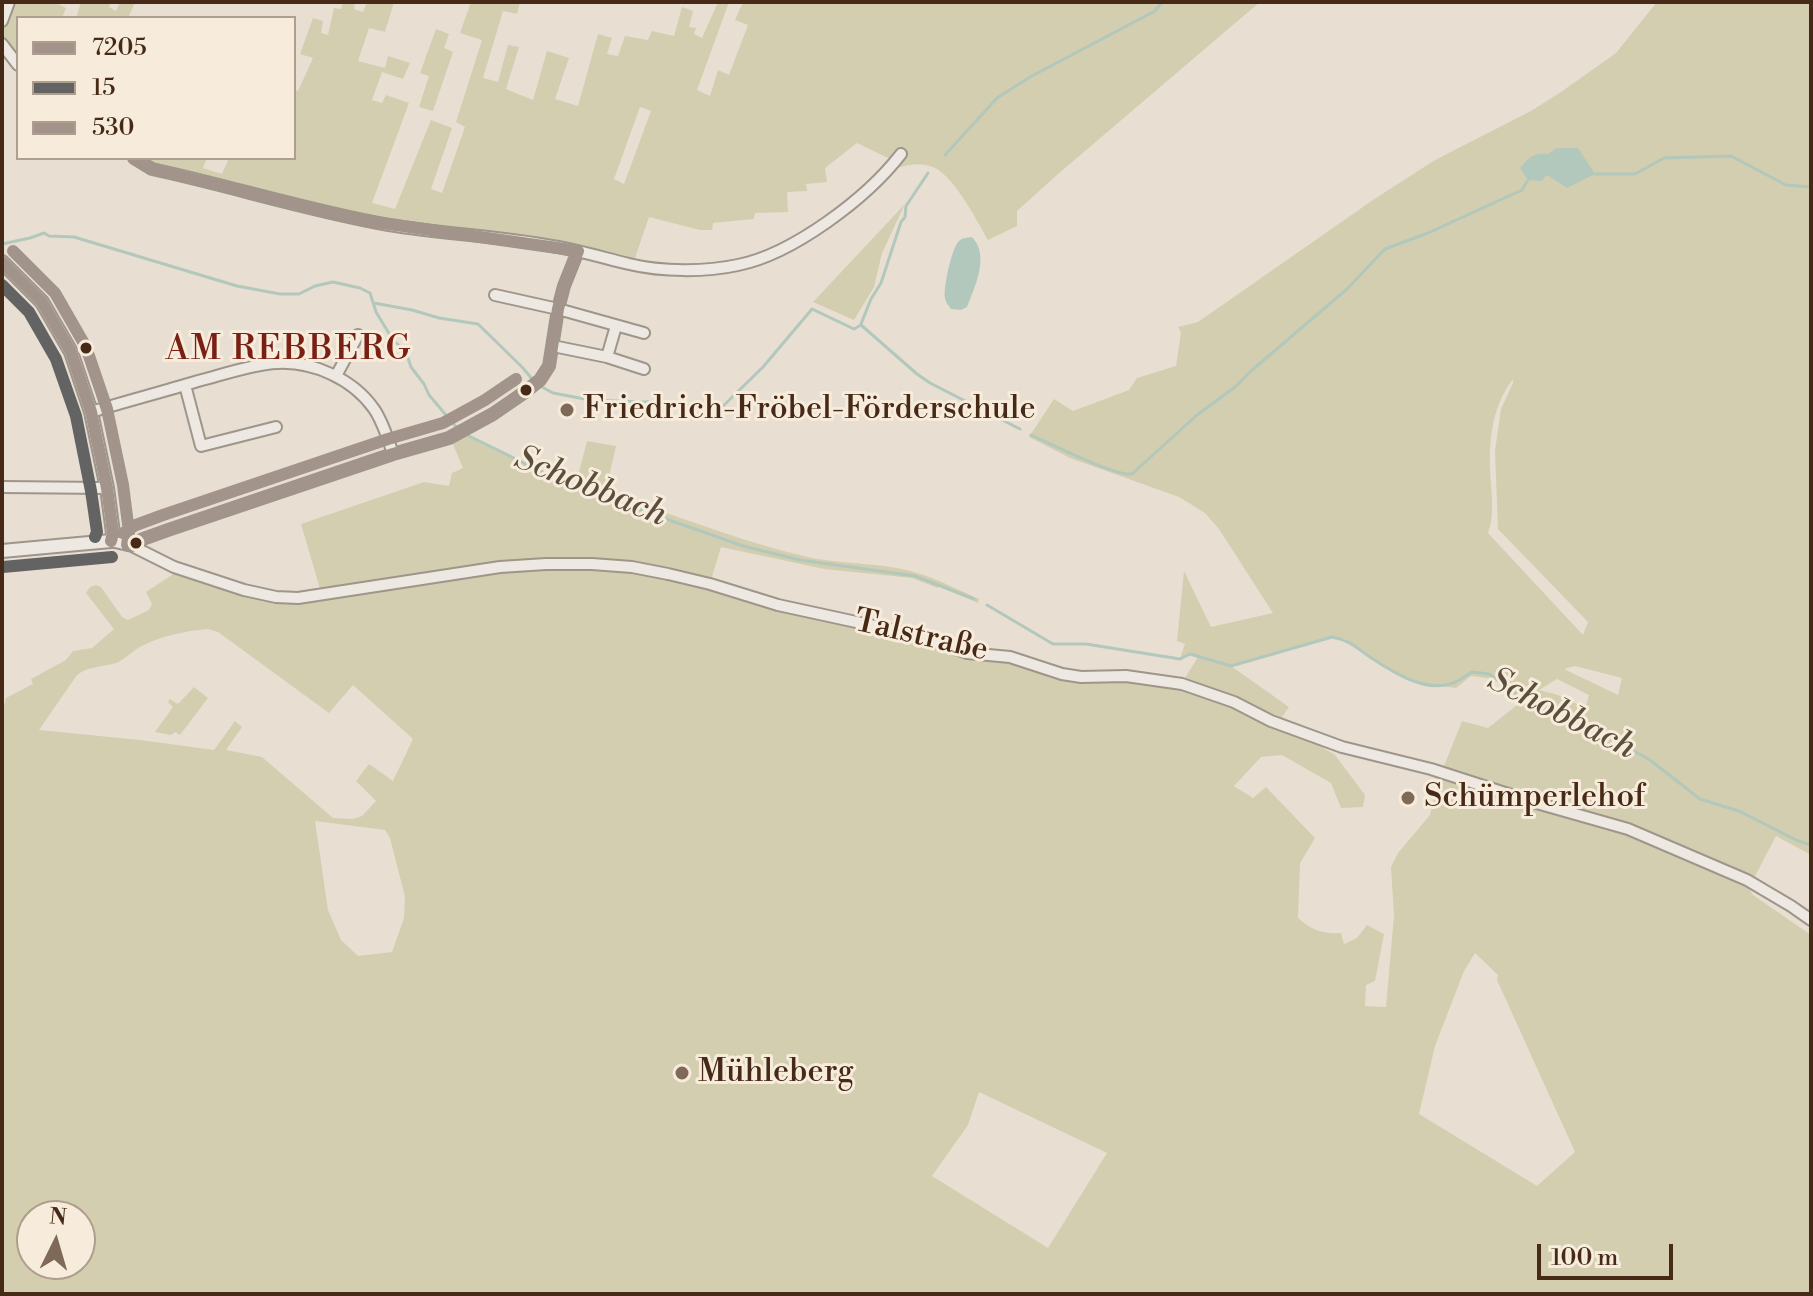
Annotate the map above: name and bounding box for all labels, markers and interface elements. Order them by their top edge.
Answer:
legend [16,16,296,160]
text: 7205 [92,33,147,63]
text: 15 [92,73,116,103]
text: 530 [92,113,134,143]
district label: AM REBBERG [166,331,412,371]
unlabelled marker [78,340,94,356]
unlabelled marker [518,382,534,398]
place label: Friedrich-Fröbel-Förderschule [583,391,1036,429]
marker: Friedrich-Fröbel-Förderschule [558,401,576,419]
water label: Schobbach [508,439,672,537]
unlabelled marker [128,535,144,551]
street label: Talstraße [850,603,992,671]
water label: Schobbach [1480,660,1642,770]
place label: Schümperlehof [1424,779,1645,817]
marker: Schümperlehof [1399,789,1417,807]
place label: Mühleberg [698,1054,854,1092]
marker: Mühleberg [673,1064,691,1082]
north arrow [16,1200,96,1280]
text: N [48,1203,68,1232]
scale bar [1541,1228,1677,1278]
text: 100 m [1551,1243,1618,1273]

